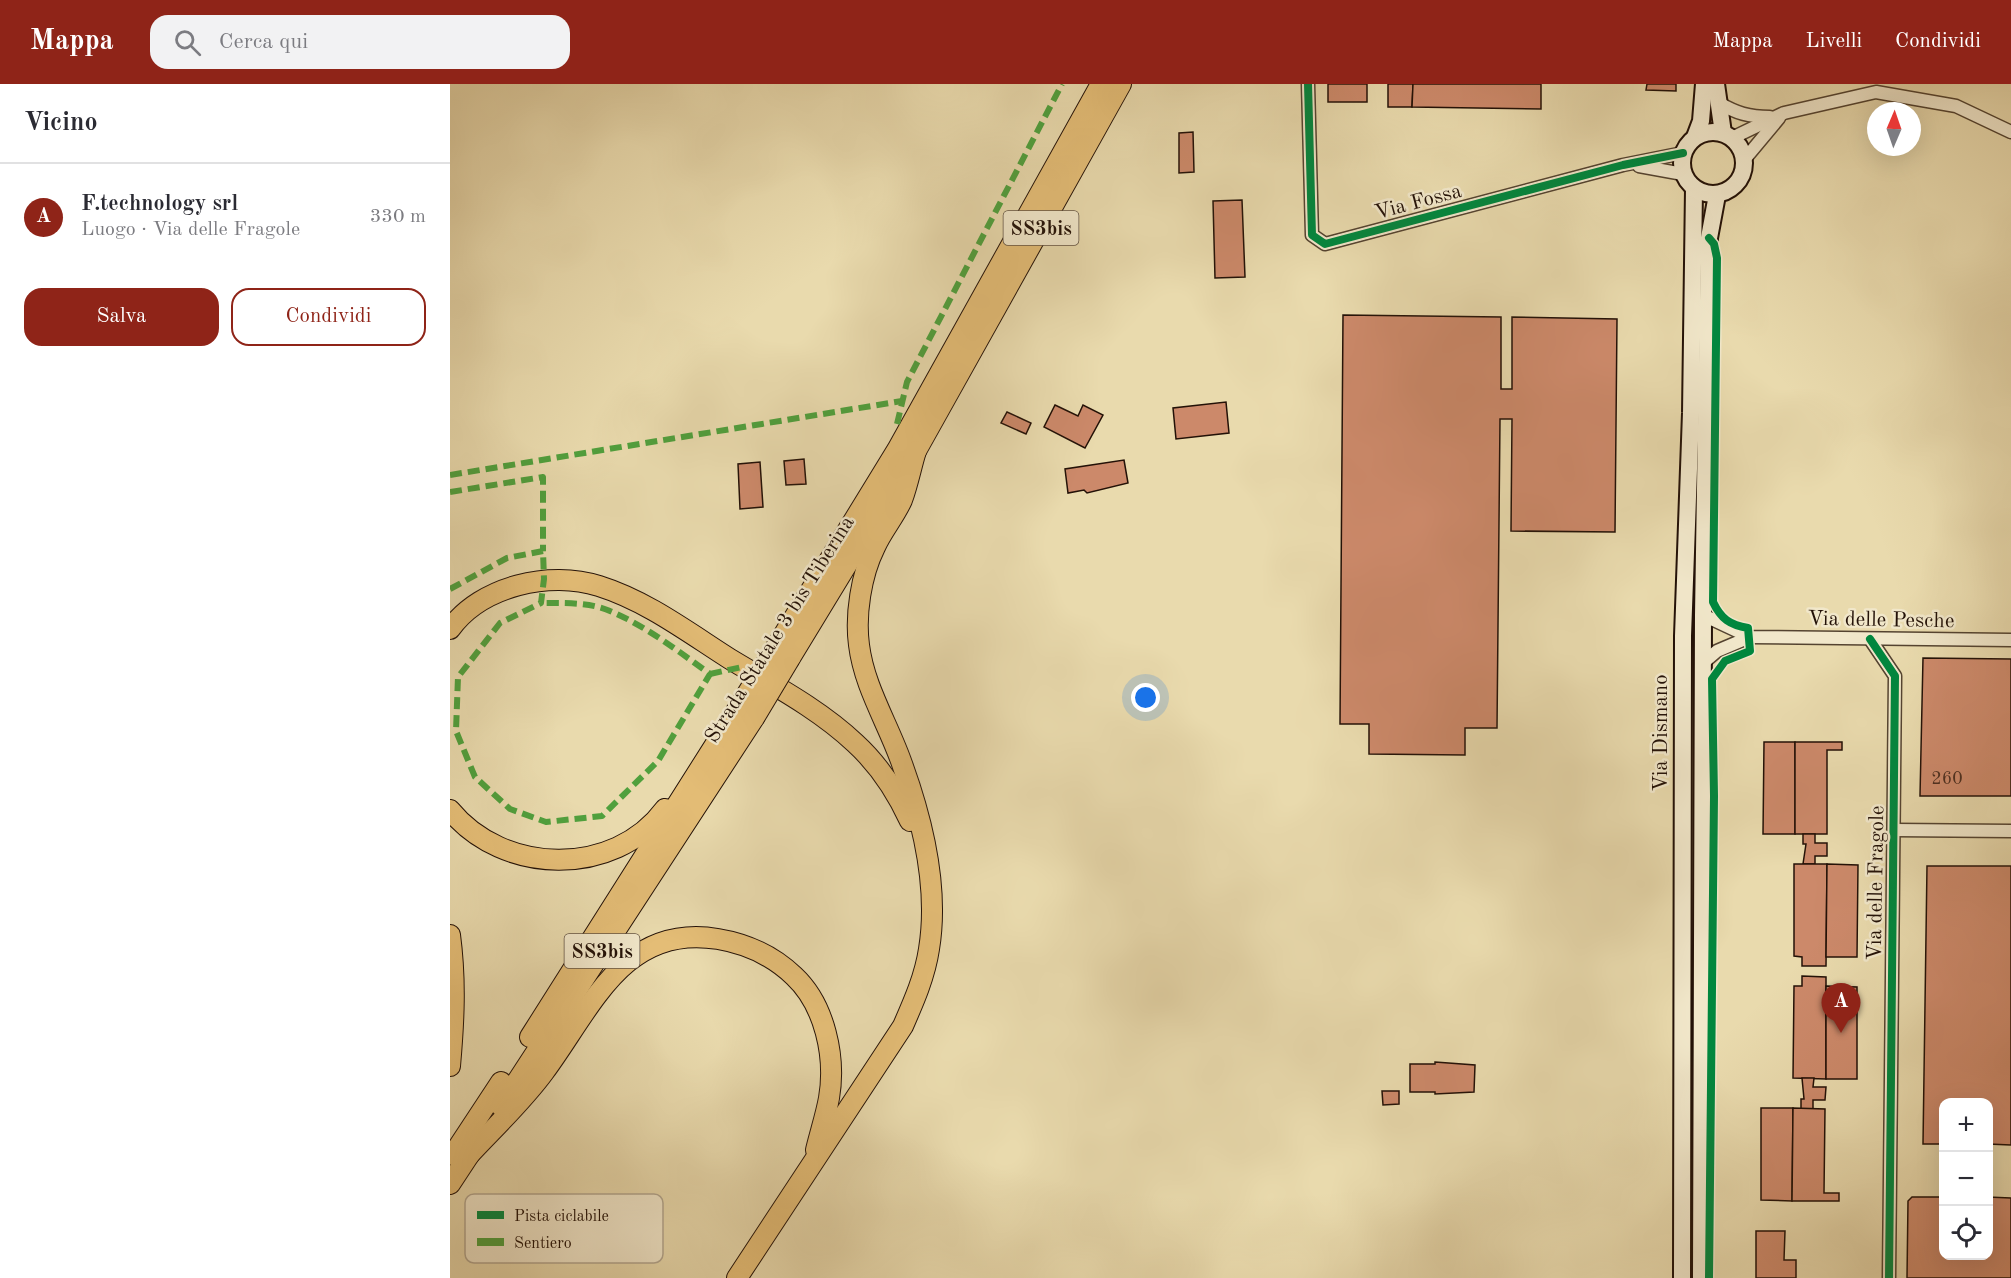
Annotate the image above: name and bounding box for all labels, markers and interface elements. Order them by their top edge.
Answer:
search box [150,15,570,69]
icon: search [171,26,204,59]
text: Mappa [30,28,114,56]
text: Cerca qui [219,31,308,53]
text: Mappa [1712,31,1773,52]
text: Livelli [1806,31,1862,52]
text: Condividi [1895,31,1981,52]
north arrow [1867,102,1921,156]
text: Vicino [24,110,98,136]
street label: Via Fossa [1373,181,1464,224]
text: F.technology srl [81,193,238,215]
text: A [36,207,51,227]
text: 330 m [370,207,426,227]
road number: SS3bis [1004,211,1078,245]
text: Luogo · Via delle Fragole [81,220,300,240]
button: Salva [24,288,219,346]
button: Condividi [231,288,426,346]
street label: Strada Statale 3 bis Tiberina [702,513,859,747]
street label: Via delle Pesche [1807,609,1955,632]
street label: Via Dismano [1651,674,1672,792]
your location [1131,683,1160,712]
house number: 260 [1931,770,1963,788]
street label: Via delle Fragole [1865,805,1888,961]
road number: SS3bis [564,934,640,968]
pin: A [1822,984,1860,1033]
map controls [1939,1098,1993,1260]
button: + [1939,1098,1993,1152]
button: − [1939,1152,1993,1206]
legend [465,1194,663,1263]
button: locate [1939,1206,1993,1260]
text: Pista ciclabile [514,1209,609,1225]
text: Sentiero [514,1236,572,1252]

